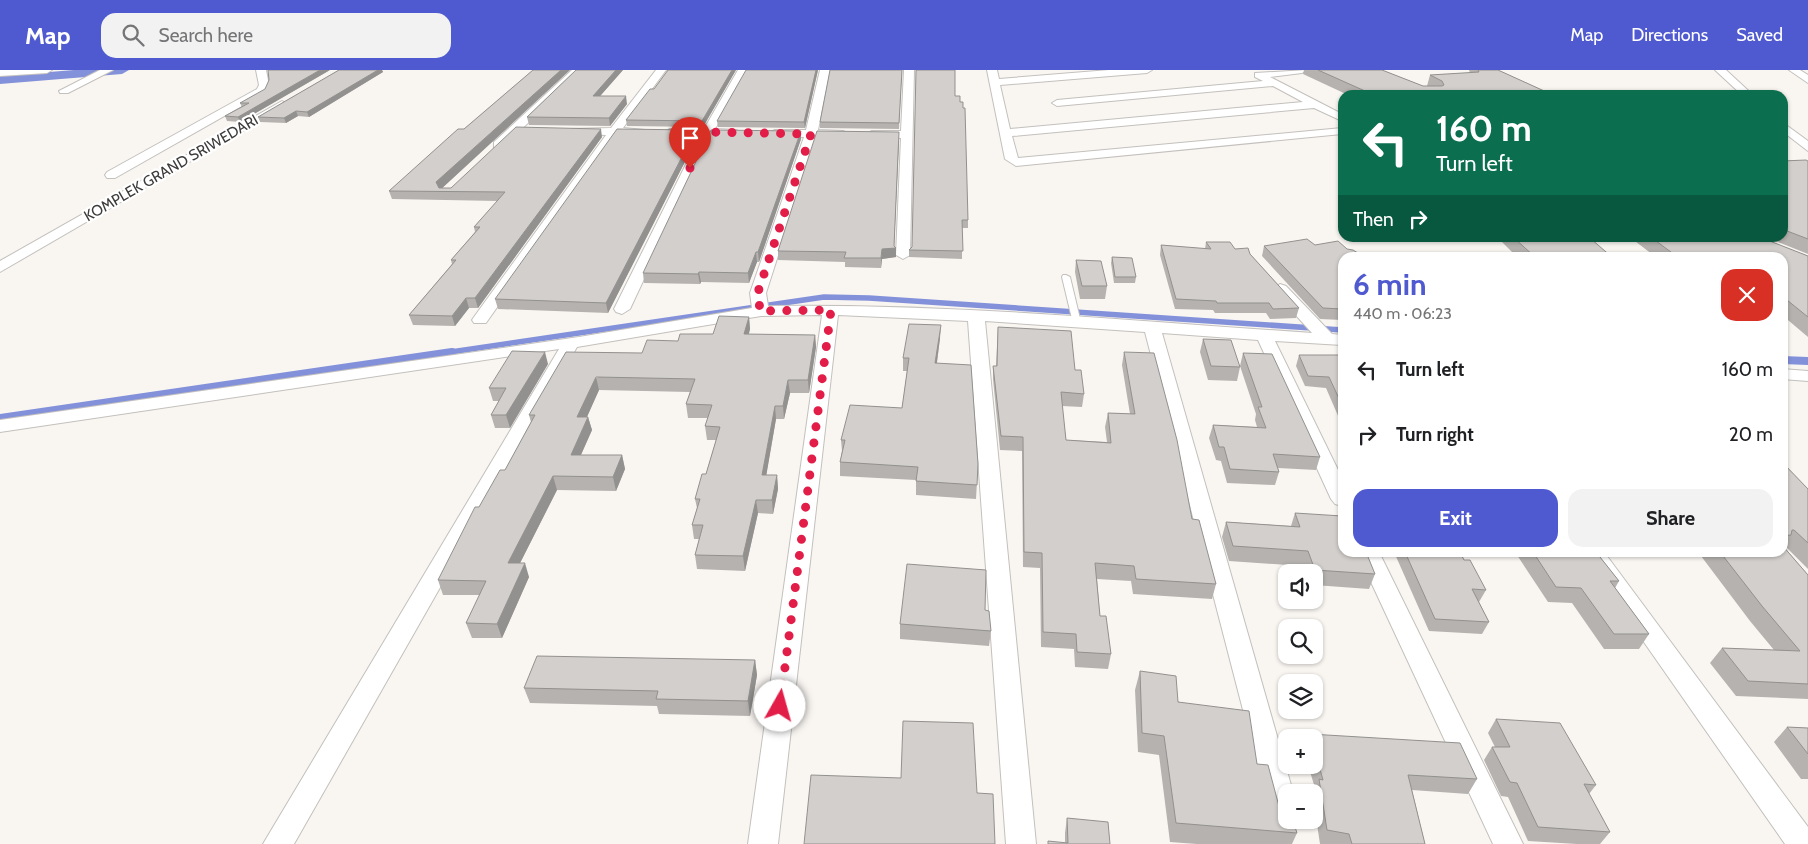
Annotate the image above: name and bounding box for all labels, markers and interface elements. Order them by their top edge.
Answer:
search box [101,13,451,58]
text: Map [25,21,71,50]
icon: search [119,21,147,49]
text: Search here [159,24,253,47]
text: Map [1570,24,1603,46]
text: Directions [1631,24,1708,46]
text: Saved [1736,24,1783,46]
text: 160 m [1436,107,1532,150]
icon: left [1353,110,1418,175]
street label: KOMPLEK GRAND SRIWEDARI [81,111,261,225]
pin [669,117,711,168]
icon: arrive [676,124,704,152]
text: Turn left [1436,150,1513,177]
icon: right [1404,205,1432,233]
text: Then [1353,208,1394,231]
text: 6 min [1353,266,1426,303]
button: close [1721,269,1773,321]
text: 440 m · 06:23 [1353,304,1452,323]
icon: left [1353,356,1381,384]
text: Turn left [1396,358,1464,381]
text: 160 m [1722,358,1773,381]
icon: right [1353,421,1381,449]
text: Turn right [1396,423,1474,446]
text: 20 m [1729,423,1773,446]
button: Exit [1353,489,1558,547]
button: Share [1568,489,1773,547]
map controls [1278,564,1323,829]
button: sound [1278,564,1323,609]
button: search [1278,619,1323,664]
button: layers [1278,674,1323,719]
position arrow [753,679,805,731]
button: + [1278,729,1323,774]
button: − [1278,784,1323,829]

